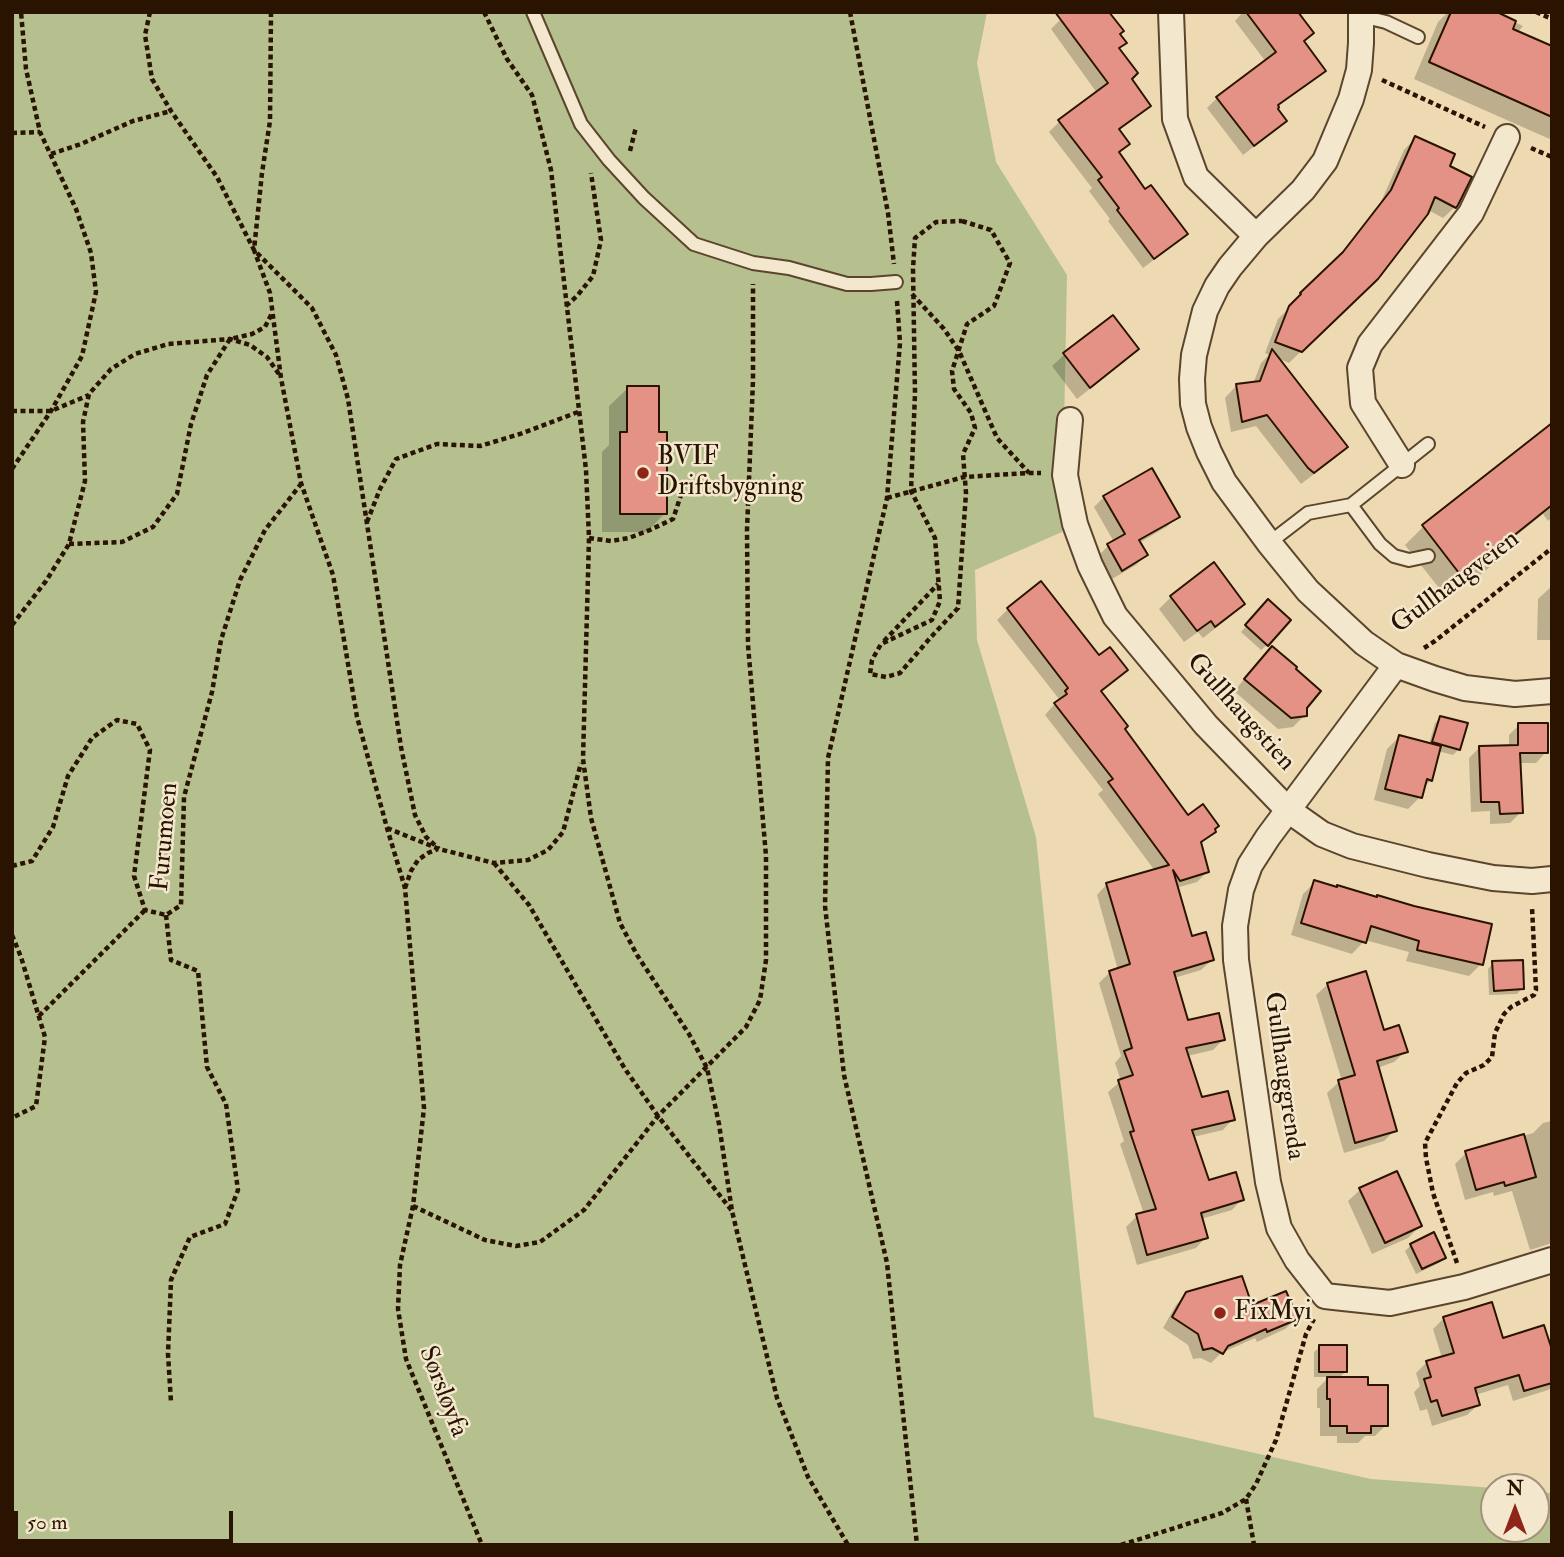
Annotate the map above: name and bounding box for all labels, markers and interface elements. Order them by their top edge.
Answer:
place label: BVIF Driftsbygning [657,442,804,504]
marker: BVIF Driftsbygning [635,465,651,481]
street label: Gullhaugveien [1386,525,1526,641]
street label: Gullhaugstien [1179,648,1301,778]
street label: Furumoen [146,781,186,893]
street label: Gullhauggrenda [1256,990,1310,1162]
place label: FixMyi [1234,1297,1312,1329]
marker: FixMyi [1212,1305,1228,1321]
street label: Sørsløyfa [410,1342,474,1442]
north arrow [1480,1473,1550,1543]
text: N [1506,1477,1524,1501]
scale bar [18,1498,236,1542]
text: 50 m [27,1509,68,1536]

